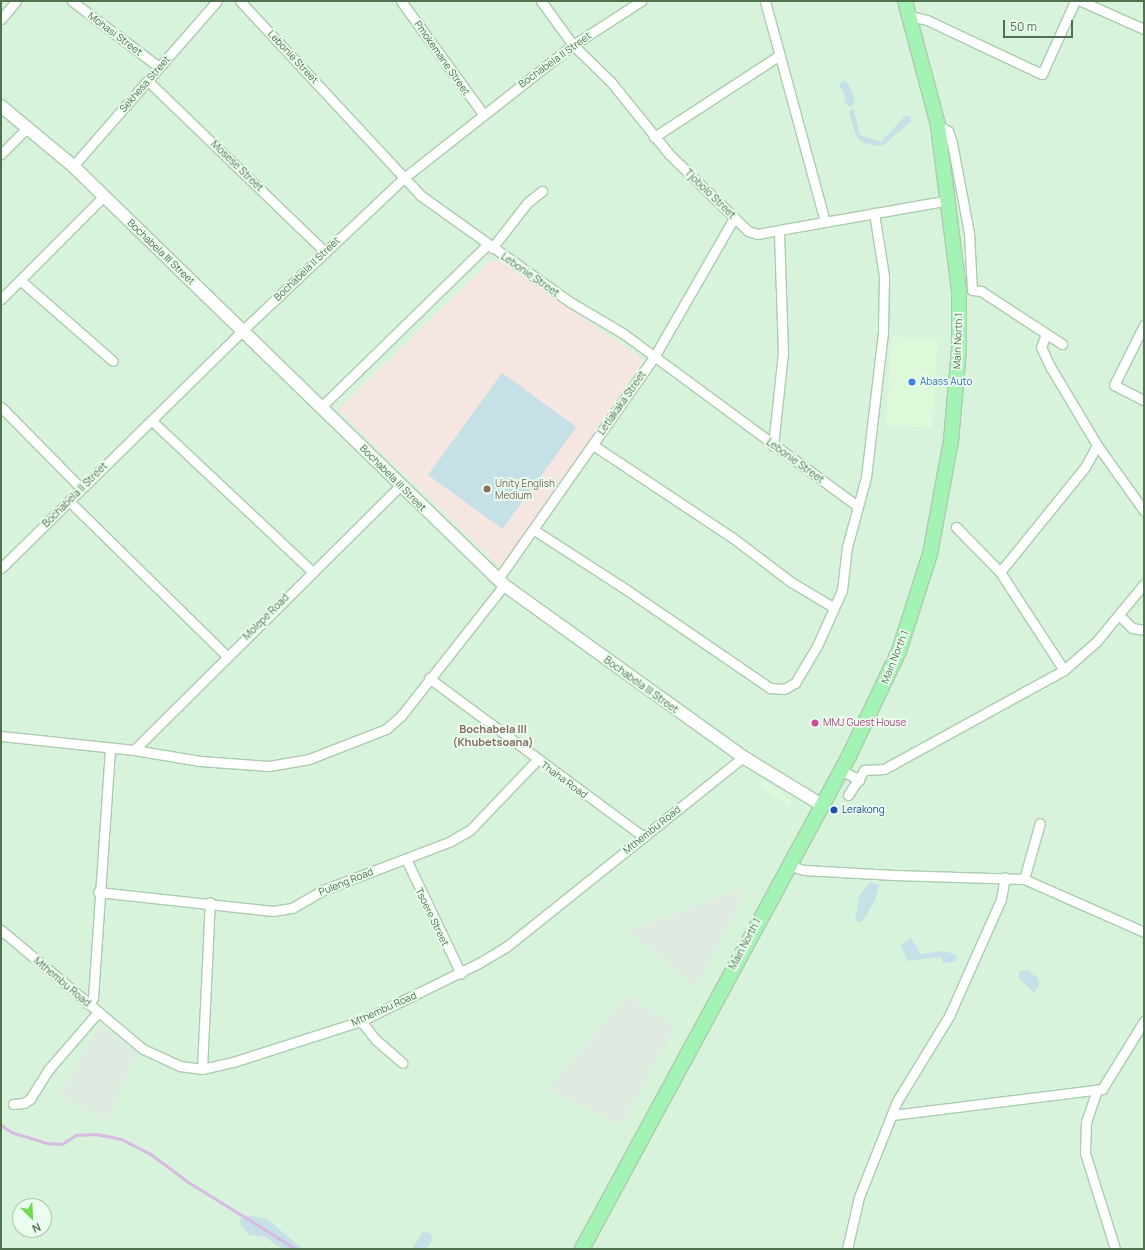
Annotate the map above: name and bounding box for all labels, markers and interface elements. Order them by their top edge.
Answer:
street label: Mohasi Street [86,10,144,58]
scale bar [1005,12,1075,38]
street label: Pmokemane Street [412,18,472,98]
text: 50 m [1010,18,1037,35]
street label: Lebonie Street [265,28,321,86]
street label: Bochabela II Street [516,30,594,90]
street label: Sekhesa Street [117,53,173,115]
street label: Mosese Street [208,138,266,194]
street label: Tjobolo Street [682,167,738,221]
street label: Bochabela III Street [125,217,197,287]
street label: Bochabela II Street [272,235,342,303]
street label: Lebonie Street [499,251,561,299]
street label: Main North 1 [951,313,965,369]
street label: Letlakaka Street [596,369,648,437]
place label: Abass Auto [920,376,972,388]
marker: Abass Auto [907,377,917,387]
street label: Lebonie Street [764,436,826,486]
street label: Bochabela III Street [357,442,429,514]
street label: Bochabela II Street [40,460,110,530]
place label: Unity English Medium [495,477,555,500]
marker: Unity English Medium [482,484,492,494]
street label: Molepe Road [241,592,291,642]
street label: Main North 1 [879,629,911,685]
street label: Bochabela III Street [601,654,681,716]
place label: MMJ Guest House [823,717,906,729]
marker: MMJ Guest House [810,718,820,728]
district label: Bochabela III (Khubetsoana) [452,723,534,749]
street label: Thaha Road [538,759,590,801]
street label: Mthembu Road [621,803,683,857]
place label: Lerakong [842,804,885,816]
marker: Lerakong [829,805,839,815]
street label: Puleng Road [317,866,375,898]
street label: Tsoere Street [413,886,451,948]
street label: Main North 1 [726,916,764,972]
street label: Mthembu Road [31,955,93,1009]
street label: Mthembu Road [350,989,418,1029]
north arrow [12,1198,52,1238]
text: N [30,1220,43,1237]

